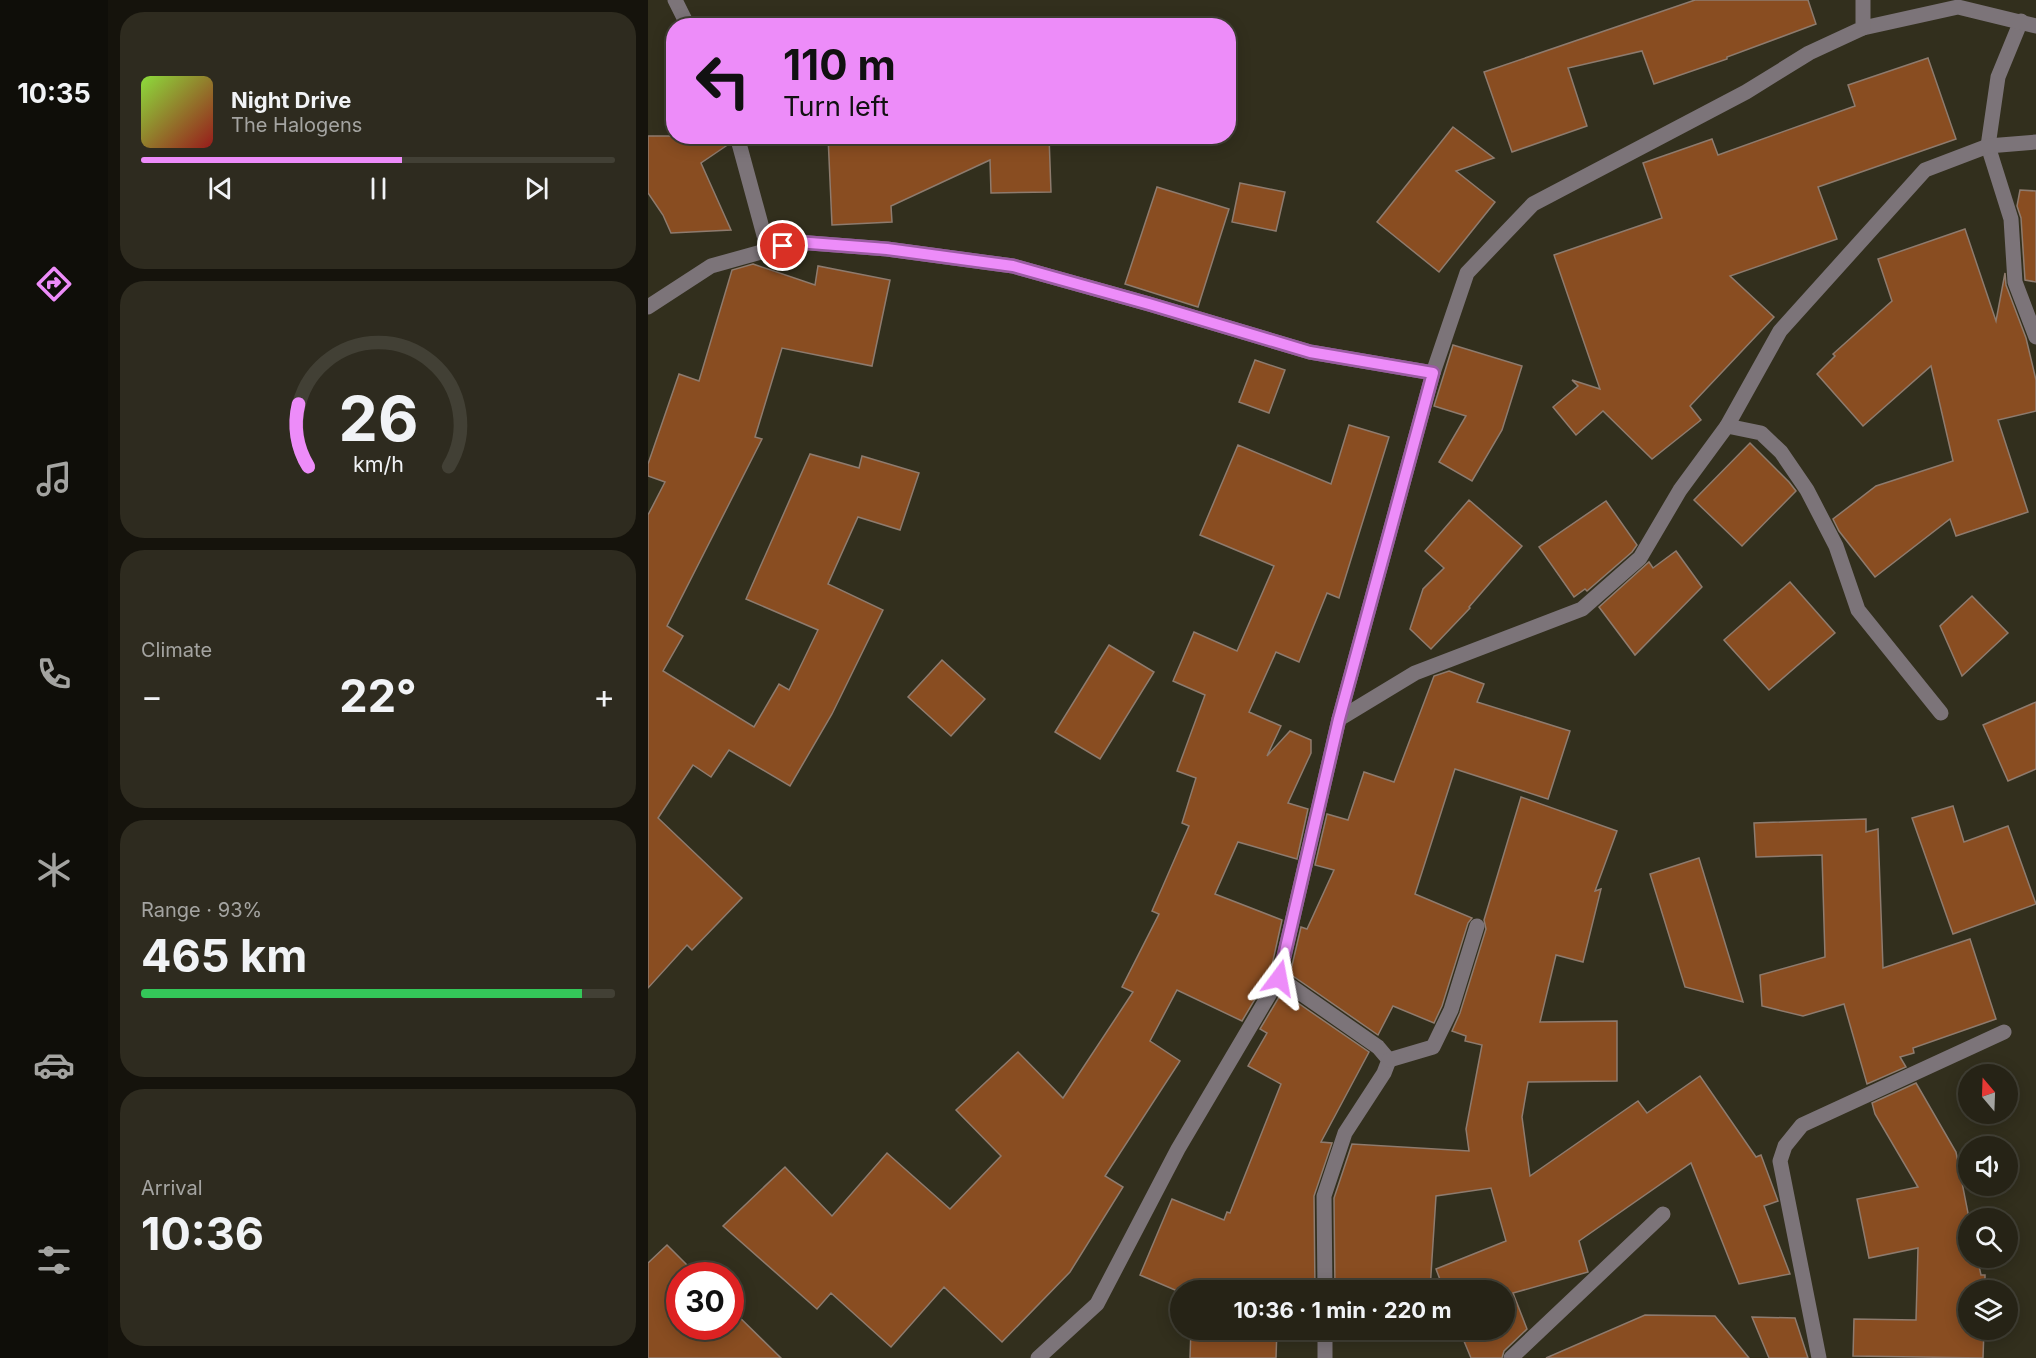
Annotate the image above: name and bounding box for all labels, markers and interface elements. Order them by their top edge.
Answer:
text: 110 m [783,39,896,90]
icon: left [684,42,762,120]
text: 10:35 [17,77,91,110]
text: Night Drive [231,87,351,113]
text: Turn left [783,90,889,123]
text: The Halogens [231,113,362,137]
icon: previous [204,172,237,205]
icon: pause [362,172,395,205]
icon: next [520,172,553,205]
pin [757,220,808,271]
icon: arrive [766,229,799,262]
icon: directions [33,263,75,305]
text: 26 [338,381,418,456]
text: km/h [353,451,403,477]
icon: music [33,458,75,500]
text: Climate [141,638,212,662]
icon: phone [33,653,75,695]
text: 22° [339,668,417,723]
text: − [141,676,163,716]
text: + [593,676,615,716]
icon: climate [33,849,75,891]
text: Range · 93% [141,898,262,922]
text: 465 km [141,928,307,983]
position arrow [1247,946,1311,1010]
icon: car [33,1044,75,1086]
north arrow [1958,1064,2018,1124]
map controls [1958,1064,2018,1340]
button: sound [1958,1136,2018,1196]
text: Arrival [141,1176,203,1200]
text: 10:36 [141,1206,264,1261]
button: search [1958,1208,2018,1268]
icon: filters [33,1239,75,1281]
speed limit sign: 30 [666,1262,744,1340]
button: layers [1958,1280,2018,1340]
text: 10:36 · 1 min · 220 m [1234,1297,1451,1323]

